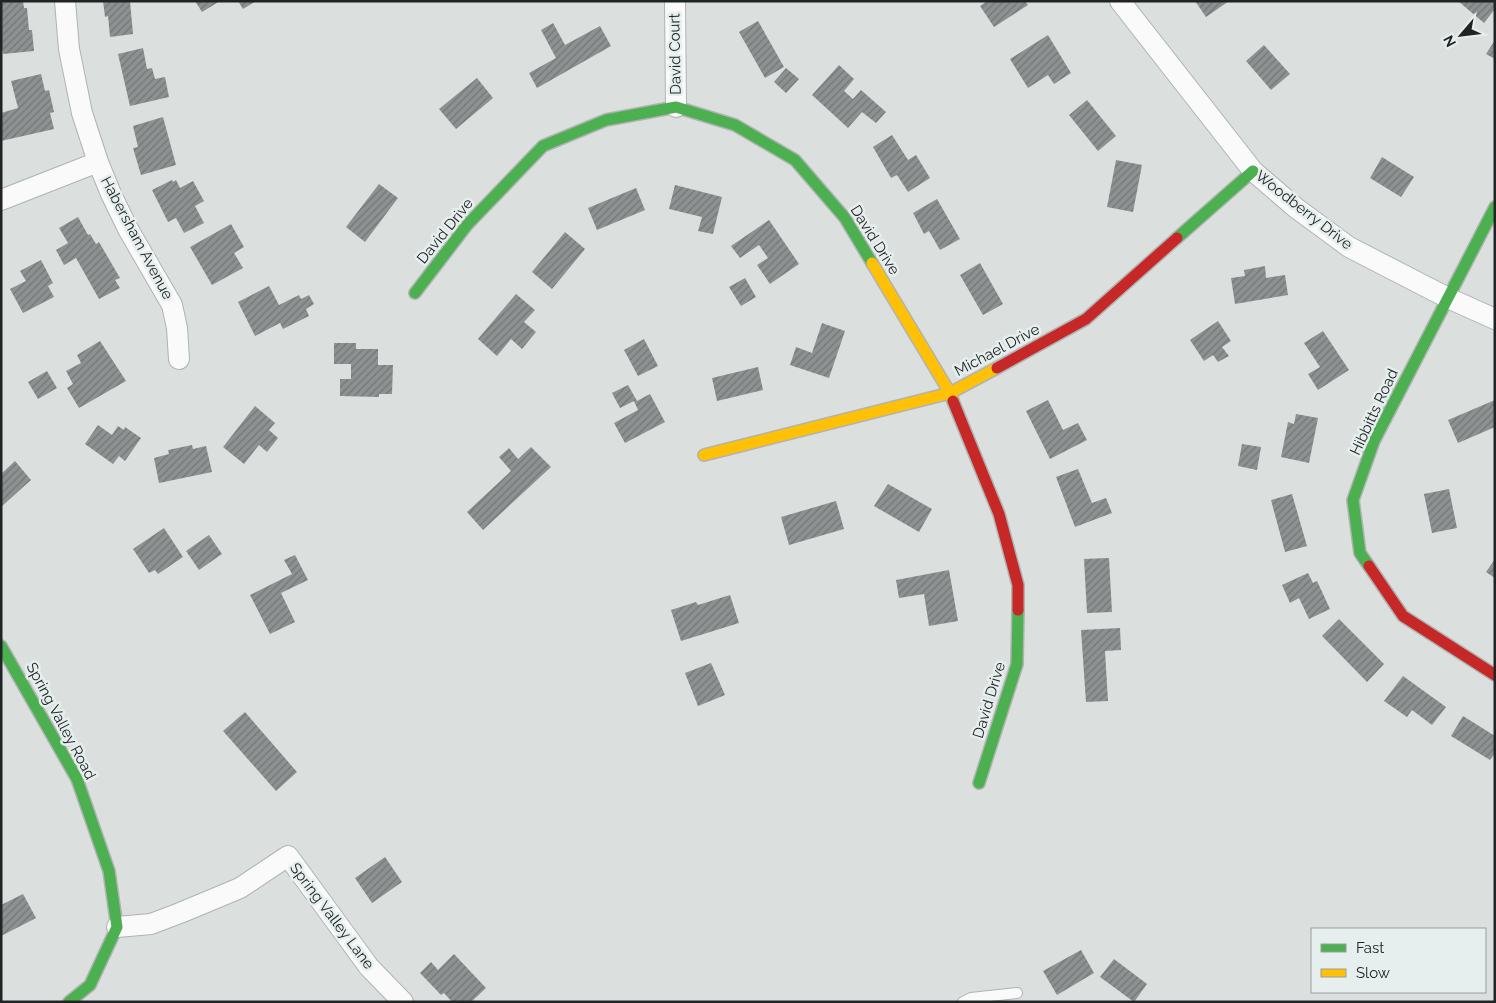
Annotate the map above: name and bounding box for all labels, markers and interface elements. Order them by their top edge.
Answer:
north arrow [1436,10,1486,60]
street label: David Court [665,13,685,95]
text: N [1440,33,1459,50]
street label: Woodberry Drive [1252,167,1356,253]
street label: Habersham Avenue [97,174,177,303]
street label: David Drive [413,195,477,267]
street label: David Drive [846,202,904,278]
street label: Michael Drive [951,320,1043,380]
street label: Hibbitts Road [1346,366,1402,458]
street label: Spring Valley Road [23,659,99,783]
street label: David Drive [969,660,1009,740]
street label: Spring Valley Lane [286,859,378,973]
legend [1311,928,1486,993]
text: Fast [1356,939,1384,957]
text: Slow [1356,964,1390,982]

